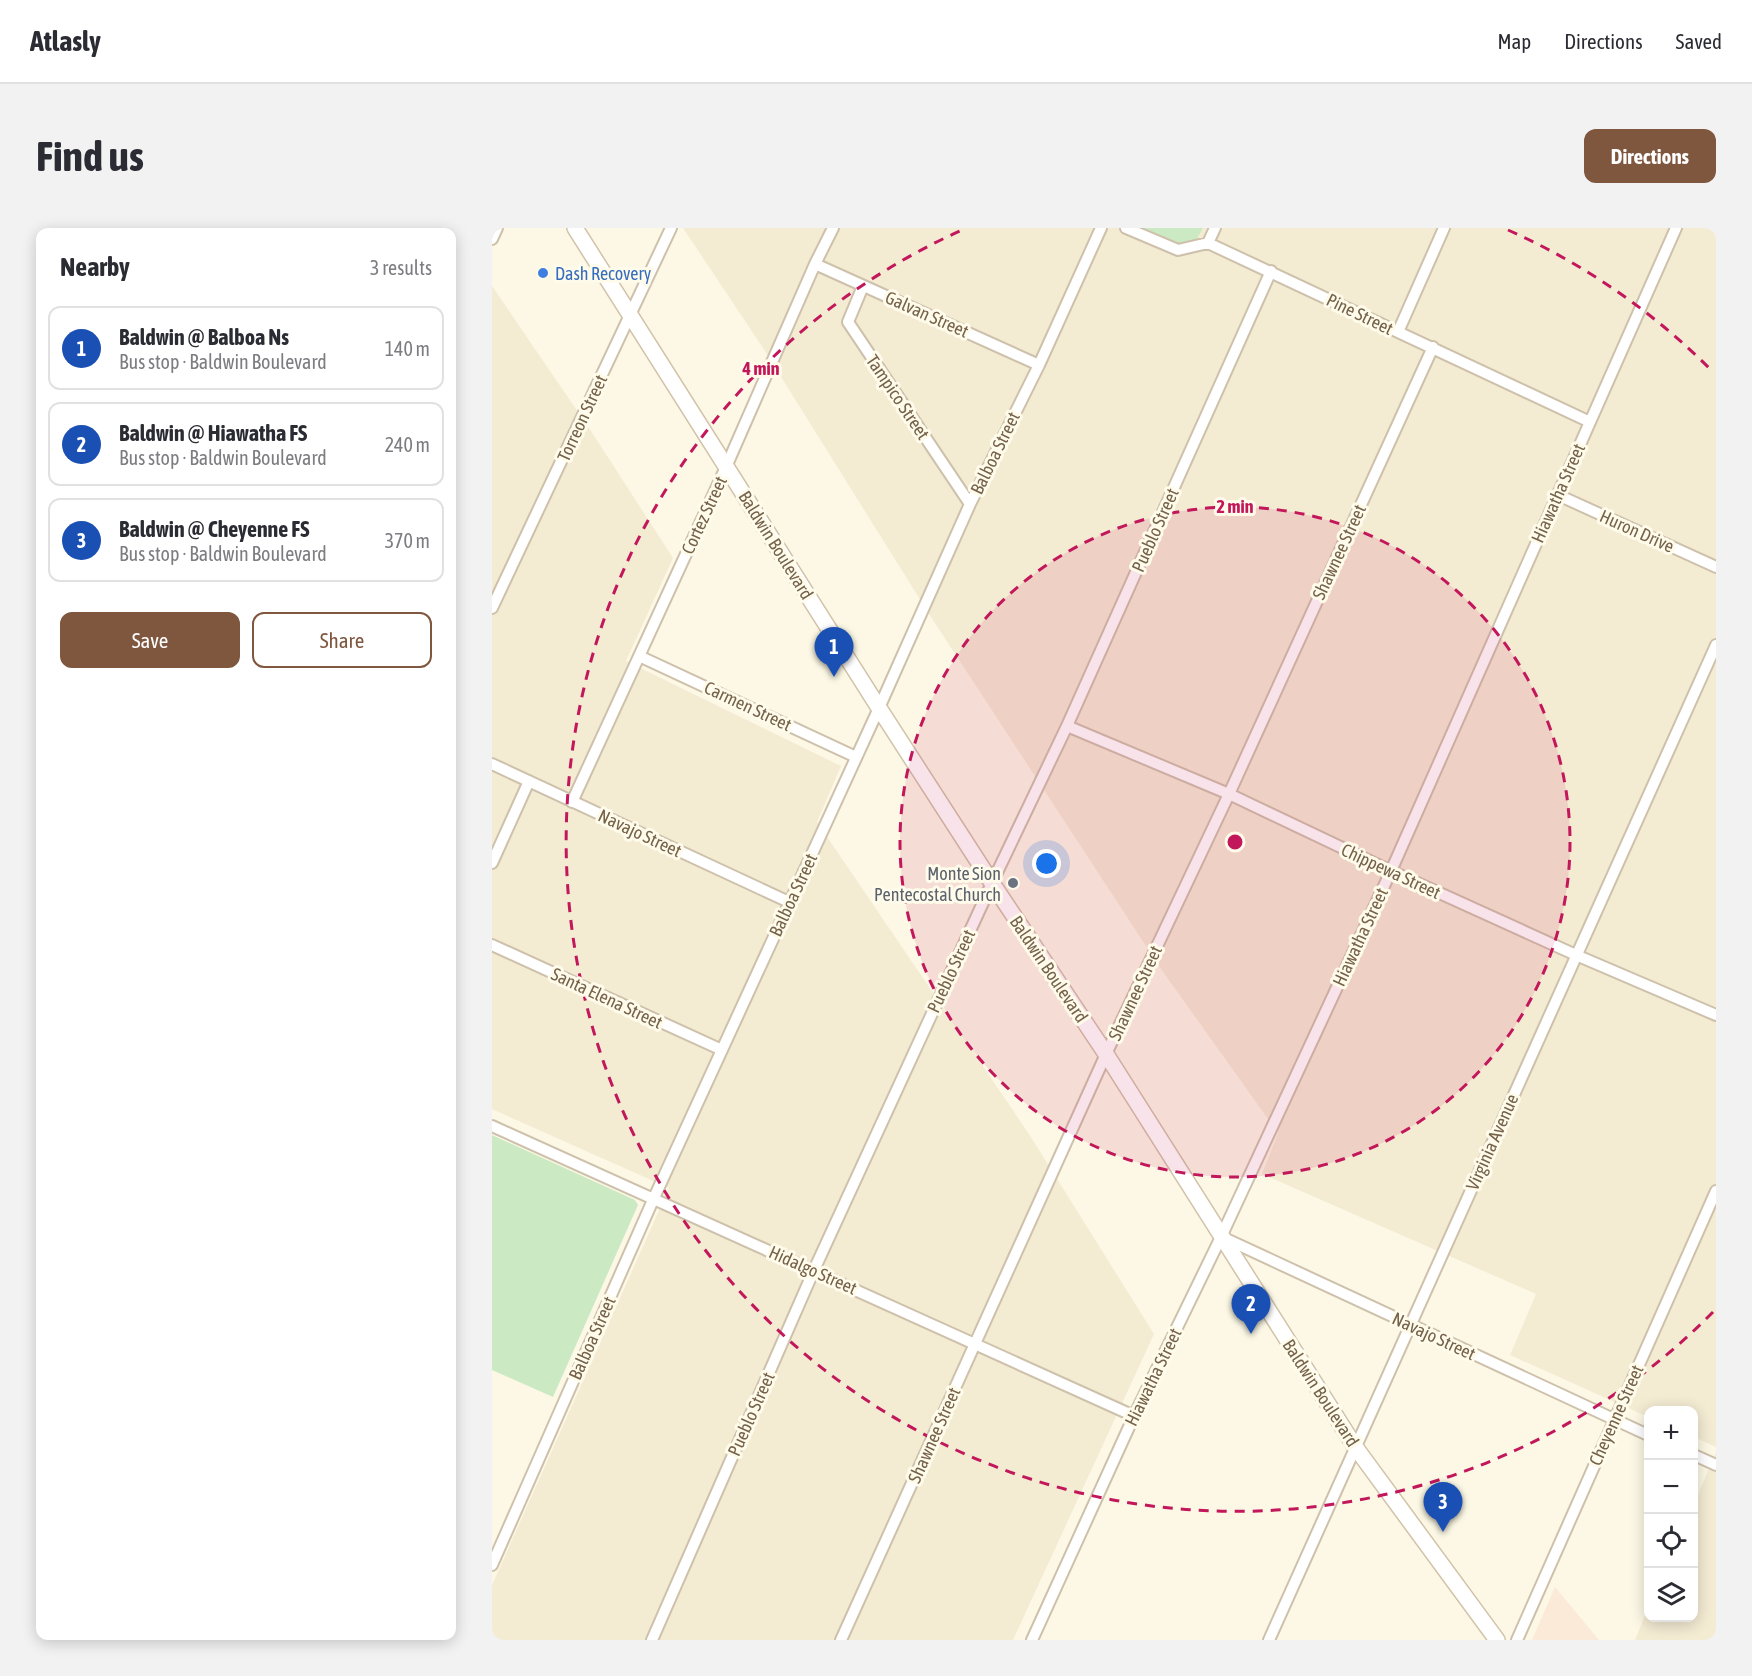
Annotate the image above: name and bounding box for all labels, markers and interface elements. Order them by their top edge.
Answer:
text: Atlasly [30,25,101,57]
text: Map [1497,29,1531,53]
text: Directions [1564,29,1643,53]
text: Saved [1676,29,1722,53]
button: Directions [1584,129,1716,183]
text: Find us [36,132,144,180]
text: Nearby [60,252,130,282]
text: 3 results [370,256,432,279]
place label: Dash Recovery [555,263,651,284]
marker: Dash Recovery [536,266,550,280]
street label: Galvan Street [882,286,972,342]
street label: Pine Street [1323,289,1397,339]
text: Baldwin @ Balboa Ns [119,324,289,350]
text: 1 [77,337,86,360]
text: 140 m [385,337,430,360]
text: Bus stop · Baldwin Boulevard [119,350,327,373]
street label: Tampico Street [862,351,934,443]
text: 4 min [742,358,780,379]
street label: Torreon Street [553,371,611,465]
street label: Balboa Street [966,408,1024,498]
text: Baldwin @ Hiawatha FS [119,420,307,446]
text: 2 [77,433,86,456]
text: 240 m [385,433,430,456]
street label: Hiawatha Street [1527,440,1589,546]
text: Bus stop · Baldwin Boulevard [119,446,327,469]
street label: Cortez Street [677,473,731,557]
street label: Pueblo Street [1127,485,1183,575]
street label: Baldwin Boulevard [734,487,818,603]
text: 2 min [1217,496,1254,517]
street label: Shawnee Street [1308,501,1370,603]
street label: Huron Drive [1597,505,1677,557]
text: Baldwin @ Cheyenne FS [119,516,309,542]
text: 3 [77,529,86,552]
text: 370 m [385,529,430,552]
text: Bus stop · Baldwin Boulevard [119,542,327,565]
button: Save [60,612,240,668]
button: Share [252,612,432,668]
pin: 1 [814,628,854,677]
street label: Carmen Street [701,677,795,735]
street label: Navajo Street [595,805,685,861]
centre of rings [1225,832,1245,852]
street label: Chippewa Street [1338,839,1444,903]
your location [1032,849,1061,878]
street label: Balboa Street [765,850,821,940]
place label: Monte Sion Pentecostal Church [874,863,1001,905]
marker: Monte Sion Pentecostal Church [1006,876,1020,890]
street label: Hiawatha Street [1328,884,1392,990]
street label: Baldwin Boulevard [1006,912,1092,1026]
street label: Pueblo Street [923,926,979,1016]
street label: Shawnee Street [1104,942,1166,1044]
street label: Santa Elena Street [548,963,666,1033]
street label: Virginia Avenue [1461,1091,1523,1193]
street label: Hidalgo Street [766,1241,860,1299]
pin: 2 [1232,1284,1270,1334]
street label: Balboa Street [564,1293,620,1383]
street label: Navajo Street [1389,1308,1479,1364]
street label: Hiawatha Street [1120,1325,1186,1429]
street label: Baldwin Boulevard [1278,1335,1364,1451]
street label: Cheyenne Street [1584,1361,1648,1469]
street label: Pueblo Street [723,1369,779,1459]
street label: Shawnee Street [904,1384,964,1486]
map controls [1644,1406,1698,1622]
button: + [1644,1406,1698,1460]
button: − [1644,1460,1698,1514]
pin: 3 [1424,1482,1462,1532]
button: locate [1644,1514,1698,1568]
button: layers [1644,1568,1698,1622]

